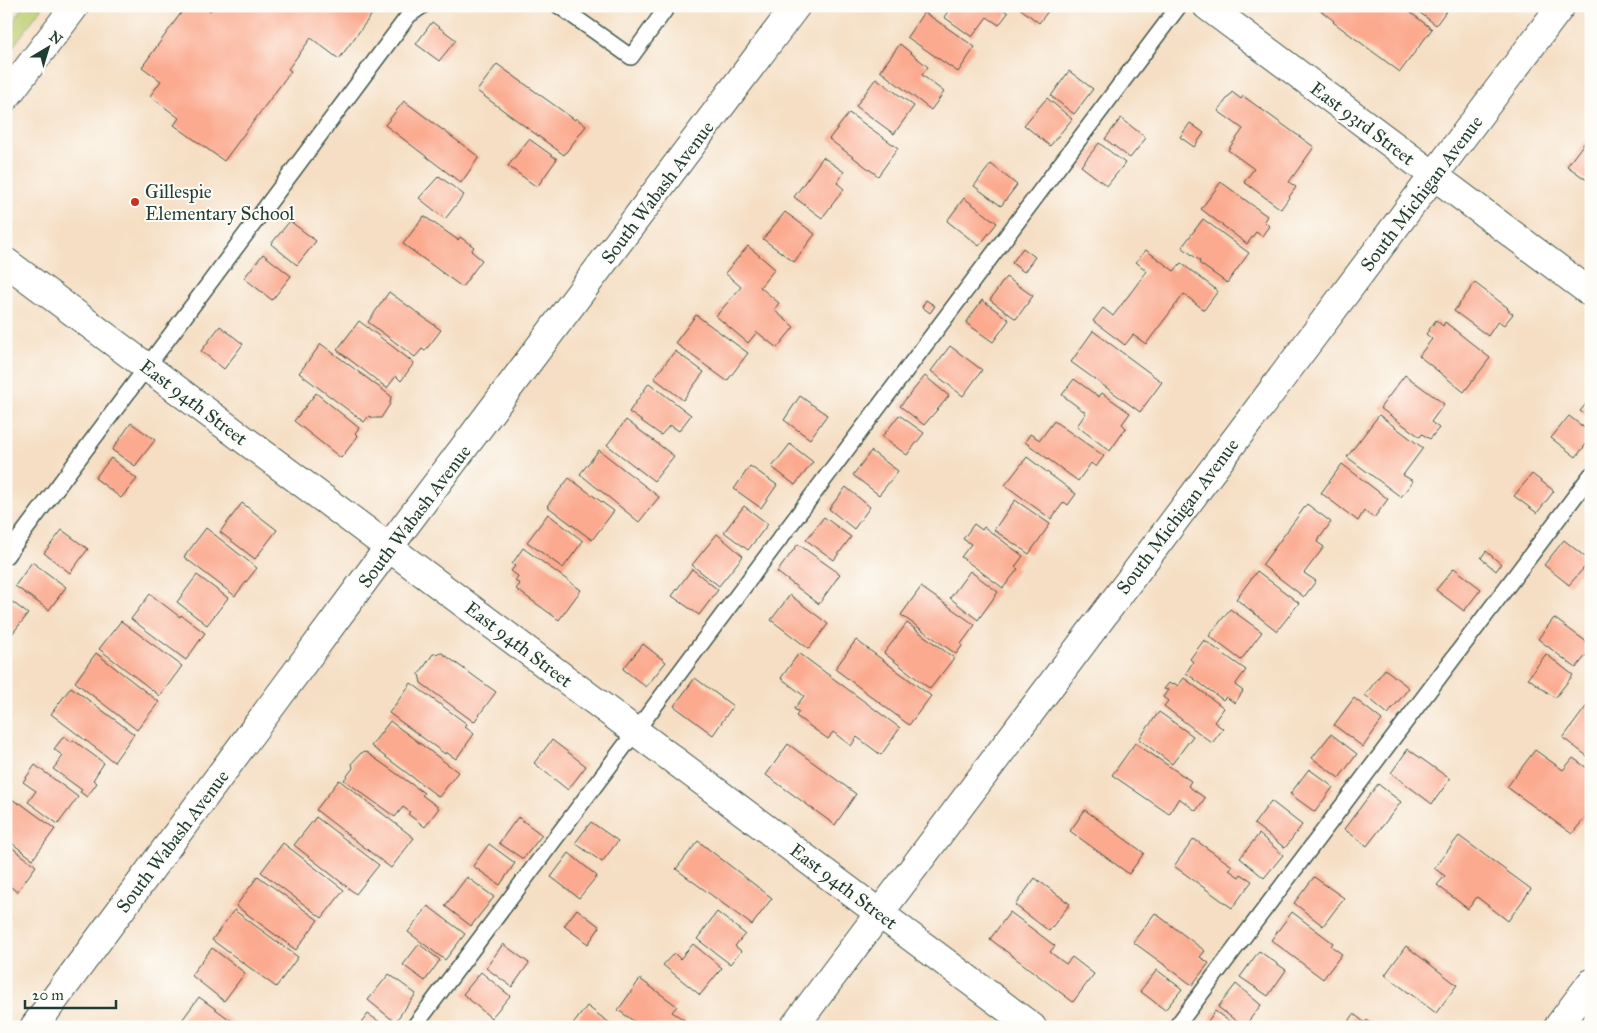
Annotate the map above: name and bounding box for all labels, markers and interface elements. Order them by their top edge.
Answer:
north arrow [22,22,72,72]
text: N [46,28,66,49]
street label: East 93rd Street [1306,77,1420,170]
street label: South Michigan Avenue [1355,111,1488,276]
street label: South Wabash Avenue [596,116,719,268]
place label: Gillespie Elementary School [145,180,295,225]
marker: Gillespie Elementary School [129,196,141,208]
street label: East 94th Street [135,354,252,450]
street label: South Michigan Avenue [1111,434,1244,599]
street label: South Wabash Avenue [353,440,476,592]
street label: East 94th Street [460,596,577,692]
street label: South Wabash Avenue [111,765,234,917]
street label: East 94th Street [785,838,902,934]
scale bar [25,978,116,1010]
text: 20 m [32,986,64,1004]

